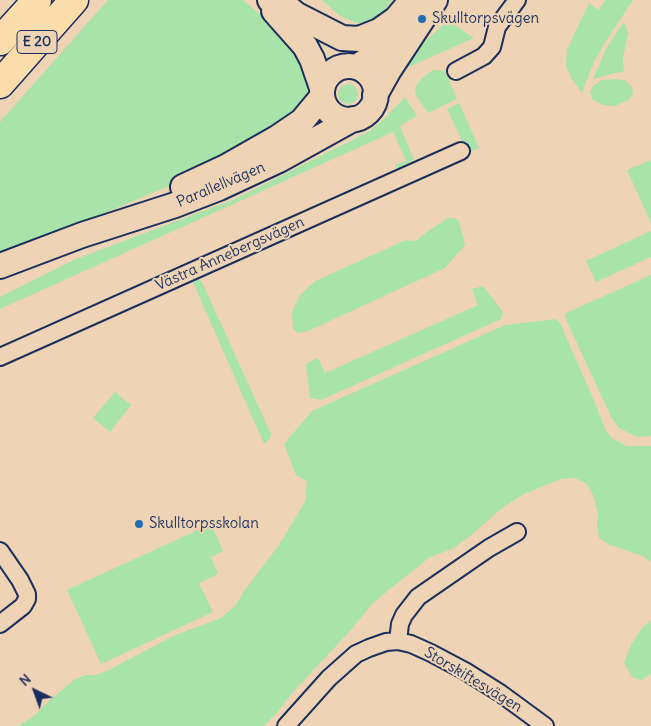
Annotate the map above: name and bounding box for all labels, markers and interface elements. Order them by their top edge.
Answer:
place label: Skulltorpsvägen [432,10,539,28]
marker: Skulltorpsvägen [416,13,428,25]
road number: E 20 [17,31,57,54]
street label: Parallellvägen [174,158,268,212]
street label: Västra Annebergsvägen [153,213,307,295]
place label: Skulltorpsskolan [149,515,259,533]
marker: Skulltorpsskolan [133,518,145,530]
street label: Storskiftesvägen [421,644,525,716]
north arrow [10,666,60,716]
text: N [15,670,35,690]

